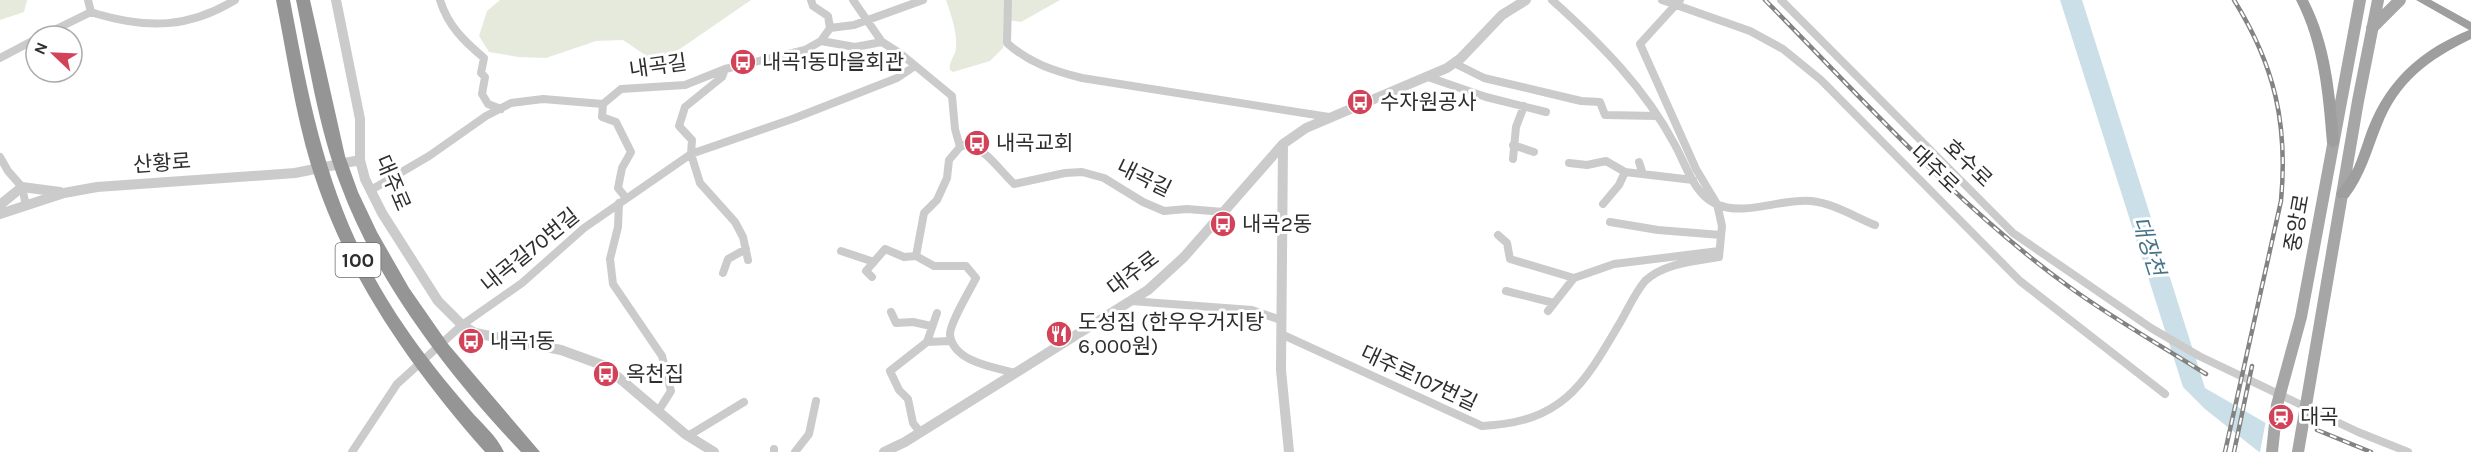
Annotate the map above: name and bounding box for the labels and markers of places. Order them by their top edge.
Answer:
bus stop icon: 내곡1동마을회관 [728,47,758,77]
place label: 내곡1동마을회관 [762,50,904,74]
bus stop icon: 수자원공사 [1345,87,1375,117]
place label: 수자원공사 [1380,90,1477,114]
bus stop icon: 내곡교회 [962,128,992,158]
place label: 내곡교회 [996,131,1073,155]
bus stop icon: 내곡2동 [1208,209,1238,239]
place label: 내곡2동 [1242,212,1312,236]
place label: 도성집 (한우우거지탕 6,000원) [1078,310,1264,358]
restaurant icon: 도성집 (한우우거지탕 6,000원) [1044,319,1074,349]
bus stop icon: 내곡1동 [456,326,486,356]
place label: 내곡1동 [490,329,555,353]
bus stop icon: 옥천집 [591,359,621,389]
place label: 옥천집 [626,362,684,386]
station icon: 대곡 [2266,402,2296,432]
place label: 대곡 [2300,405,2339,429]

